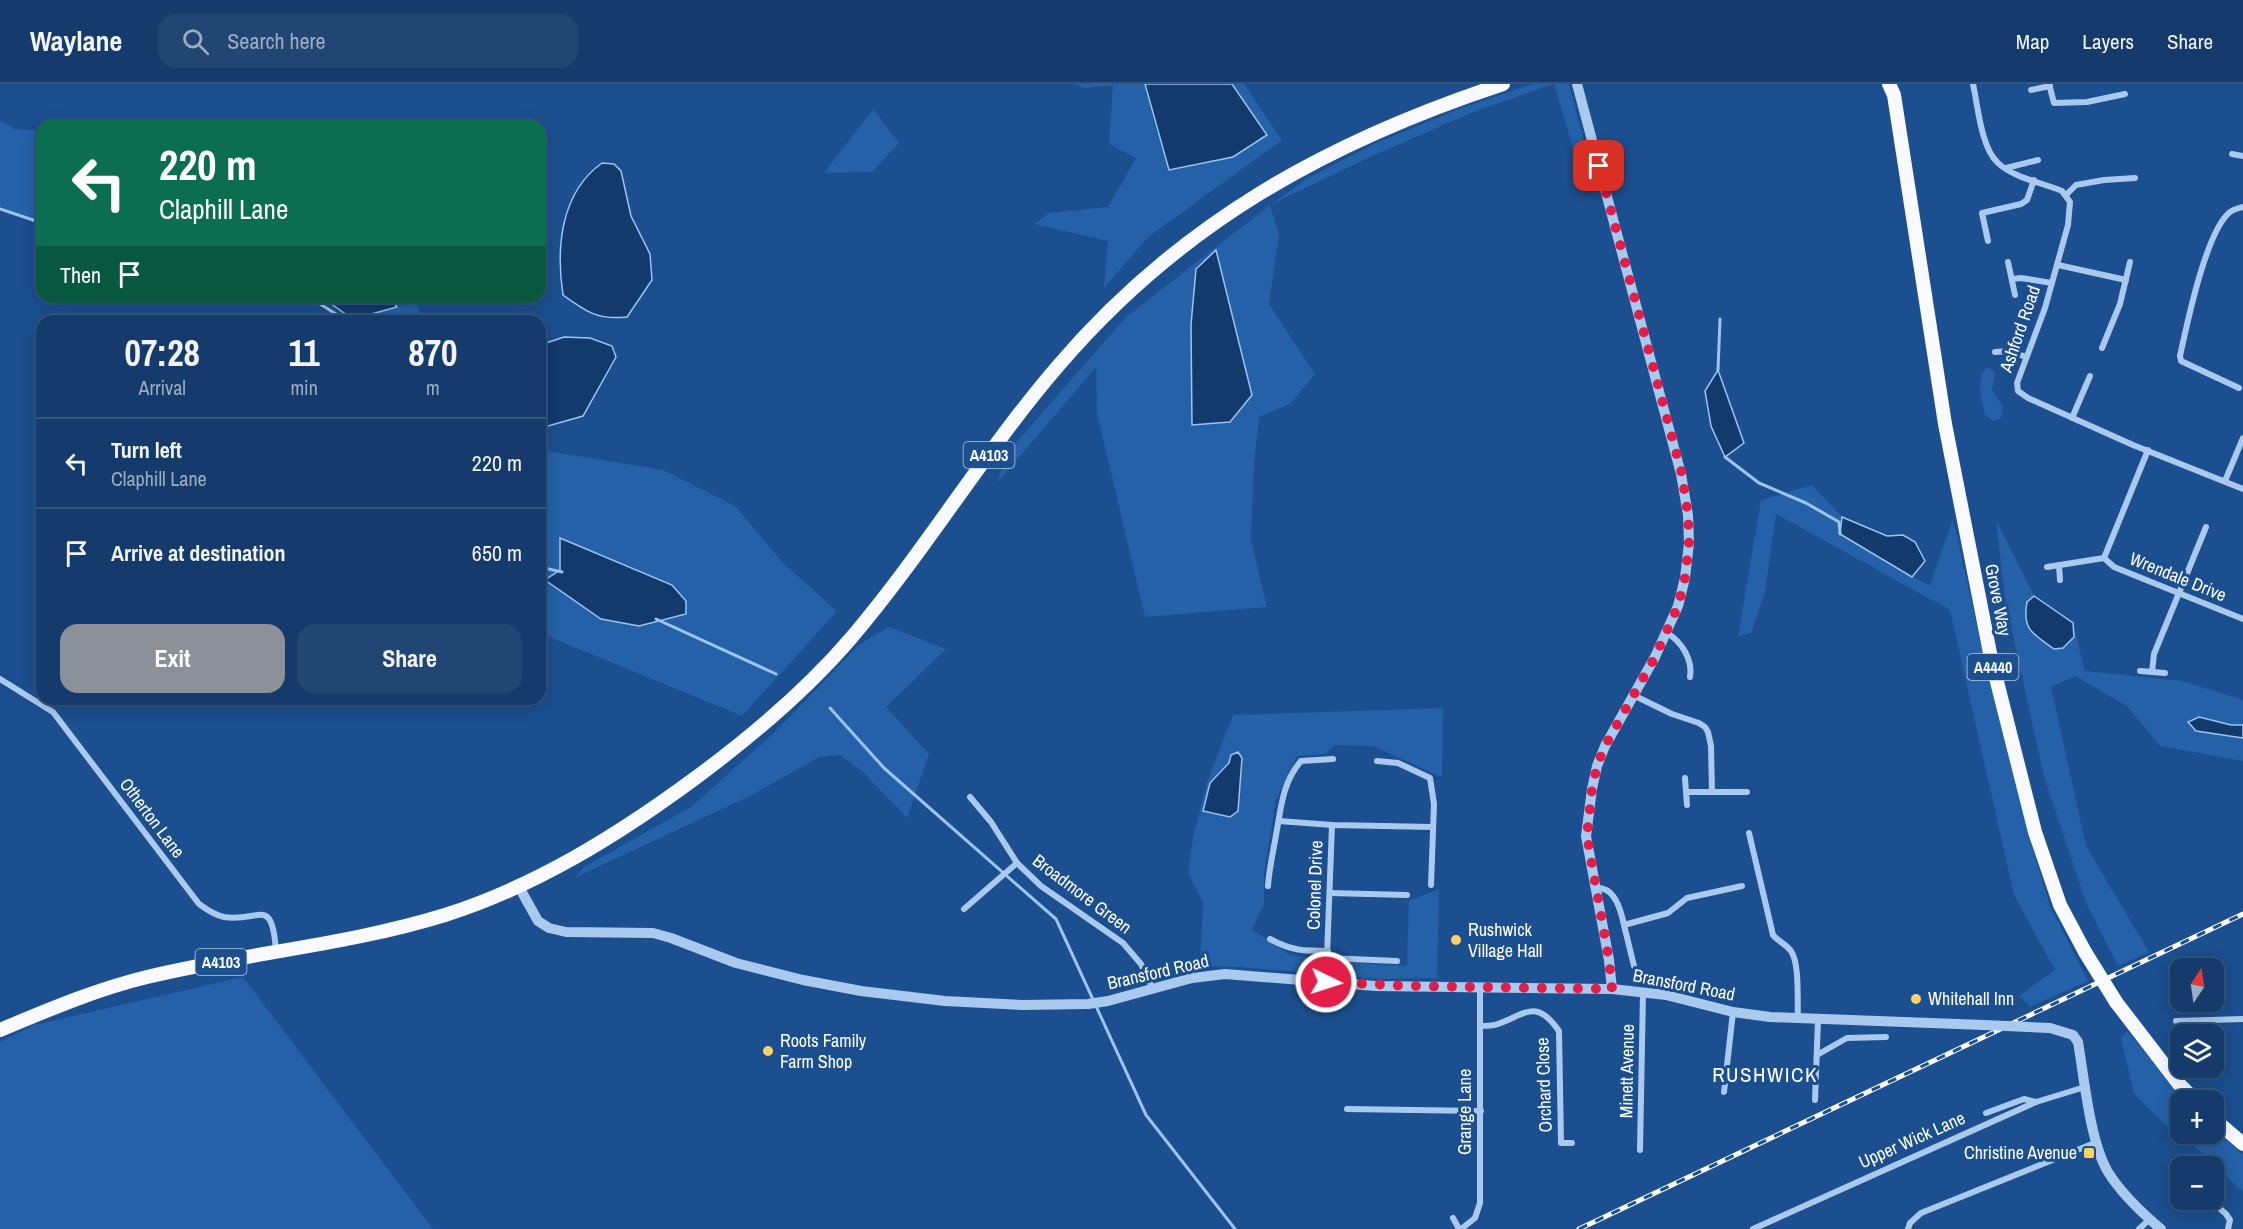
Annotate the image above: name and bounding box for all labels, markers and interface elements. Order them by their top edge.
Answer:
search box [158,14,578,68]
text: Waylane [30,22,122,60]
icon: search [179,25,212,58]
text: Search here [227,26,326,56]
text: Map [2016,27,2049,56]
text: Layers [2082,27,2134,56]
text: Share [2167,27,2213,56]
text: 220 m [159,137,257,193]
pin [1573,140,1624,191]
icon: left [60,144,138,222]
icon: arrive [1582,149,1615,182]
text: Claphill Lane [159,191,288,227]
icon: arrive [113,258,146,291]
text: Then [60,260,101,290]
street label: Ashford Road [1993,282,2046,377]
text: 07:28 [125,329,200,377]
text: 11 [289,329,320,377]
text: 870 [408,329,457,377]
text: Arrival [139,374,186,401]
text: min [290,374,318,401]
text: m [426,374,440,401]
text: Turn left [111,435,182,465]
road number: A4103 [964,442,1014,468]
icon: left [60,447,93,480]
text: 220 m [472,448,522,478]
text: Claphill Lane [111,465,207,492]
icon: arrive [60,537,93,570]
text: Arrive at destination [111,538,285,568]
text: 650 m [472,538,522,568]
street label: Wrendale Drive [2126,546,2230,607]
street label: Grove Way [1979,562,2018,639]
button: Exit [60,624,285,693]
button: Share [297,624,522,693]
road number: A4440 [1968,654,2018,680]
street label: Otherton Lane [114,772,191,863]
street label: Colonel Drive [1300,840,1329,930]
street label: Broadmore Green [1028,848,1137,939]
place label: Rushwick Village Hall [1468,917,1542,963]
marker: Rushwick Village Hall [1449,933,1463,947]
street label: Bransford Road [1105,948,1211,995]
road number: A4103 [196,949,246,975]
position arrow [1294,950,1358,1014]
north arrow [2170,958,2224,1012]
map controls [2170,958,2224,1210]
street label: Bransford Road [1631,962,1737,1007]
place label: Whitehall Inn [1928,986,2014,1011]
marker: Whitehall Inn [1909,992,1923,1006]
street label: Minett Avenue [1613,1024,1640,1118]
button: layers [2170,1024,2224,1078]
place label: Roots Family Farm Shop [780,1028,867,1074]
street label: Orchard Close [1529,1037,1558,1133]
marker: Roots Family Farm Shop [761,1044,775,1058]
district label: RUSHWICK [1712,1060,1818,1089]
street label: Grange Lane [1452,1069,1477,1155]
button: + [2170,1090,2224,1144]
street label: Upper Wick Lane [1855,1105,1969,1174]
place label: Christine Avenue [1964,1140,2077,1165]
marker: Christine Avenue [2082,1146,2096,1160]
button: − [2170,1156,2224,1210]

